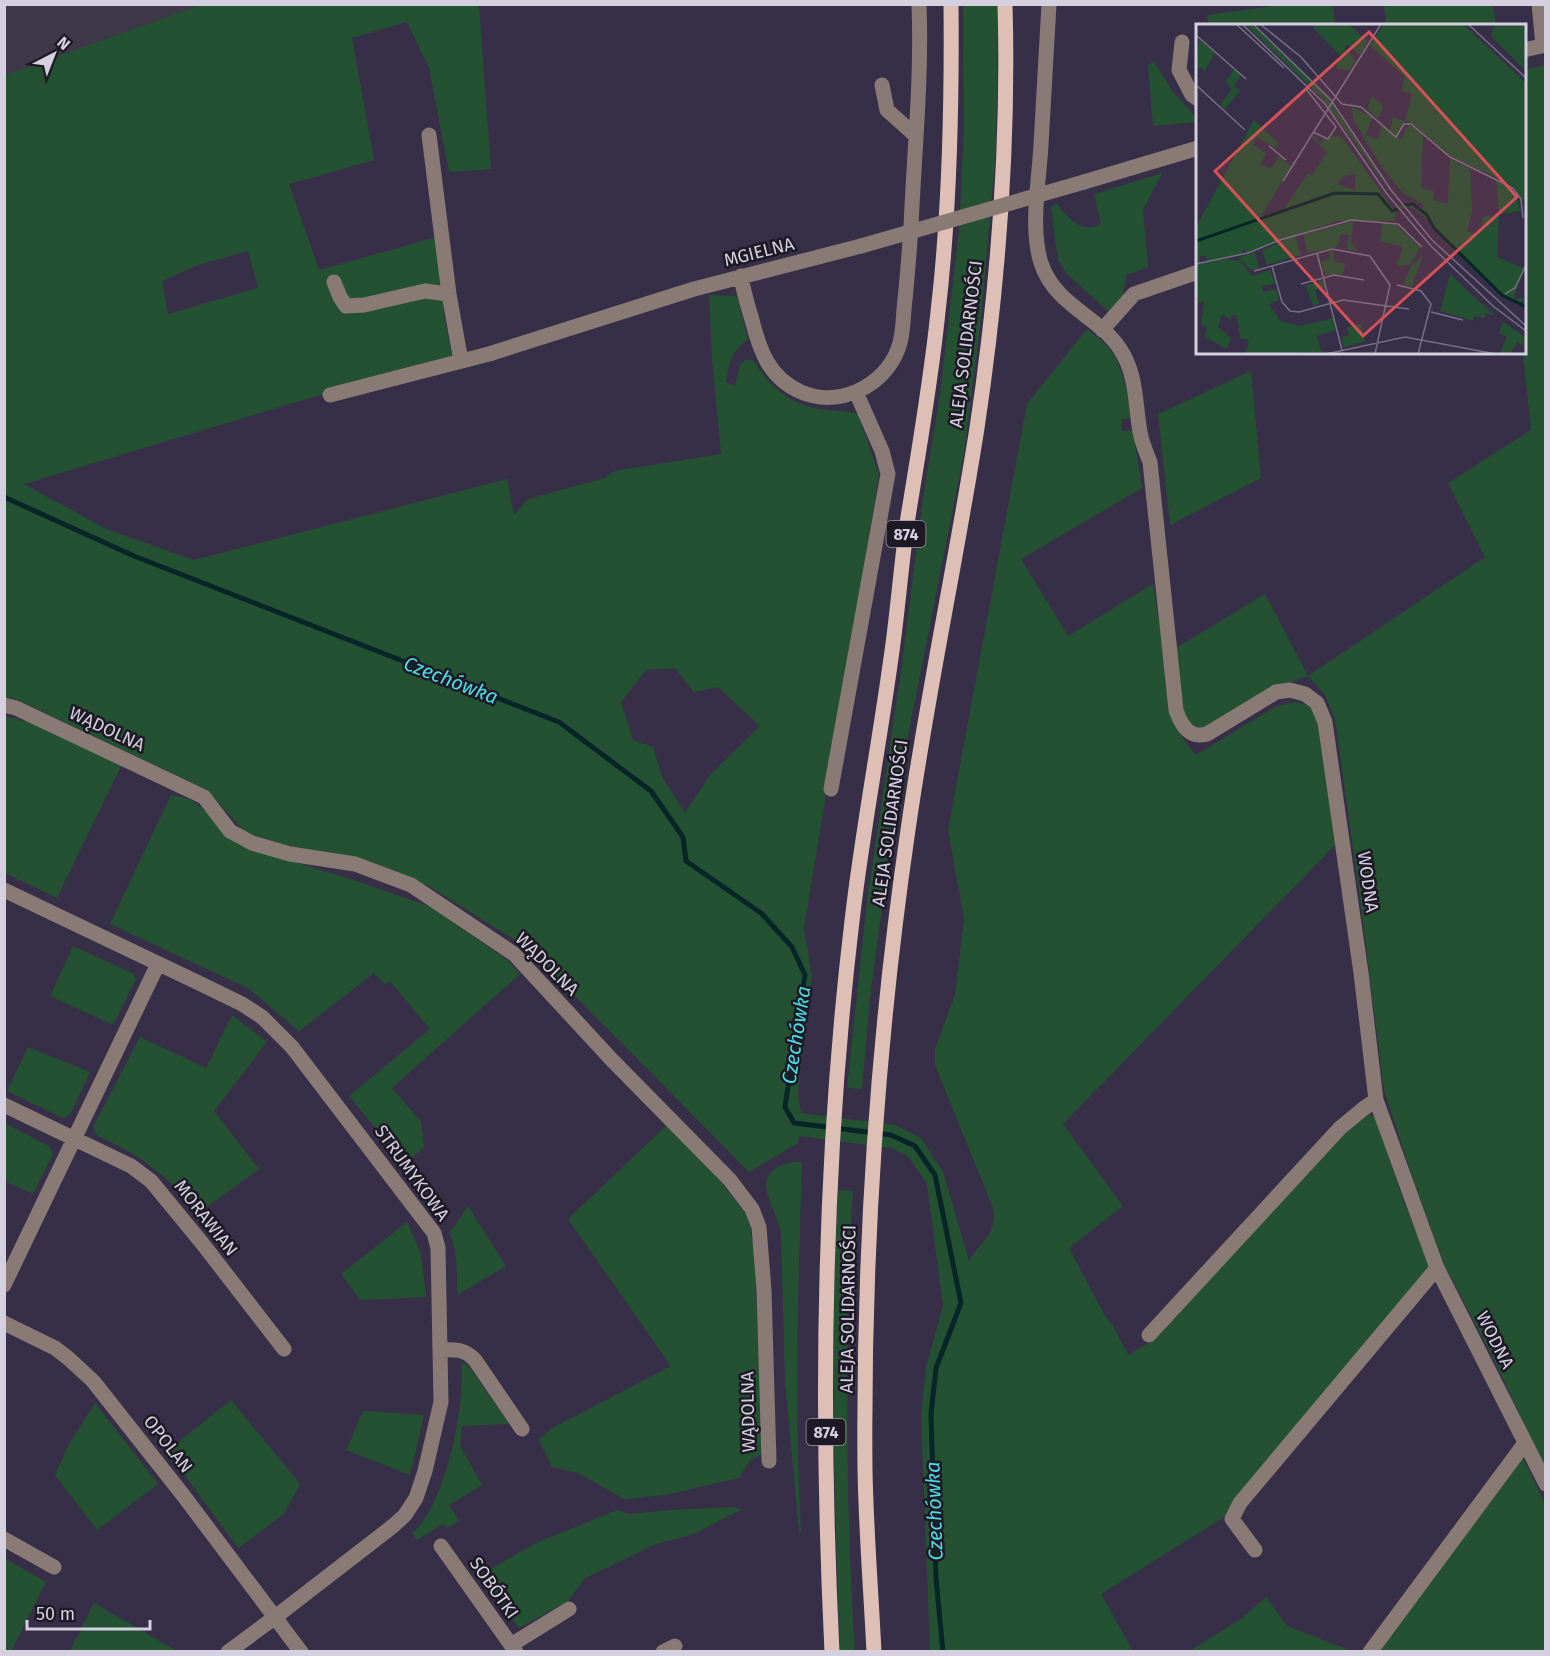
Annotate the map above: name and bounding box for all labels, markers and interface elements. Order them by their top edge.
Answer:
north arrow [24,24,84,84]
inset map [1196,24,1526,354]
text: N [53,33,74,54]
street label: MGIELNA [722,232,797,271]
street label: ALEJA SOLIDARNOŚCI [945,259,987,429]
road number: 874 [886,521,926,547]
water label: Czechówka [401,651,501,709]
street label: WĄDOLNA [66,702,149,756]
street label: ALEJA SOLIDARNOŚCI [867,738,913,908]
street label: WODNA [1353,850,1383,915]
street label: WĄDOLNA [511,928,584,1001]
water label: Czechówka [776,984,816,1086]
street label: STRUMYKOWA [370,1121,455,1226]
street label: MORAWIAN [170,1176,242,1260]
street label: ALEJA SOLIDARNOŚCI [836,1225,860,1393]
street label: WODNA [1471,1308,1519,1373]
street label: WĄDOLNA [736,1371,760,1453]
street label: OPOLAN [139,1411,197,1477]
road number: 874 [806,1419,846,1445]
water label: Czechówka [920,1461,948,1561]
street label: SOBÓTKI [465,1553,523,1623]
scale bar [27,1593,150,1631]
text: 50 m [36,1603,75,1625]

